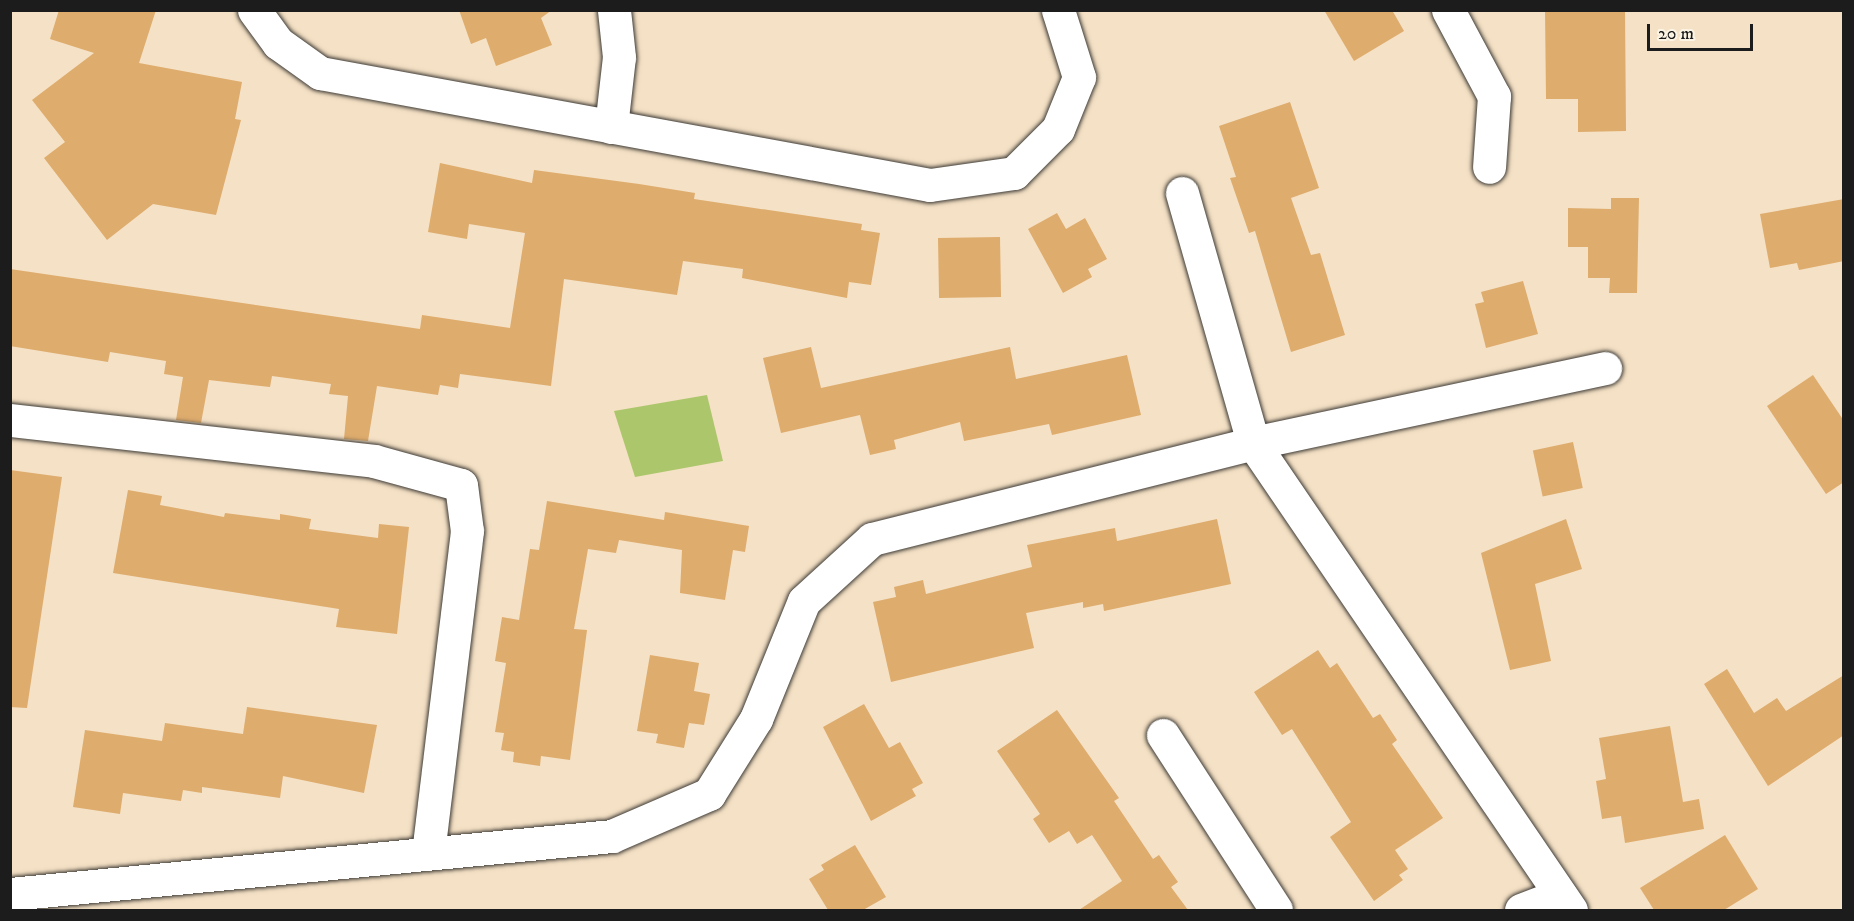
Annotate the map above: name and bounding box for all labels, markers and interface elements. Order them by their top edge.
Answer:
scale bar [1650,12,1756,50]
text: 20 m [1658,23,1694,45]

